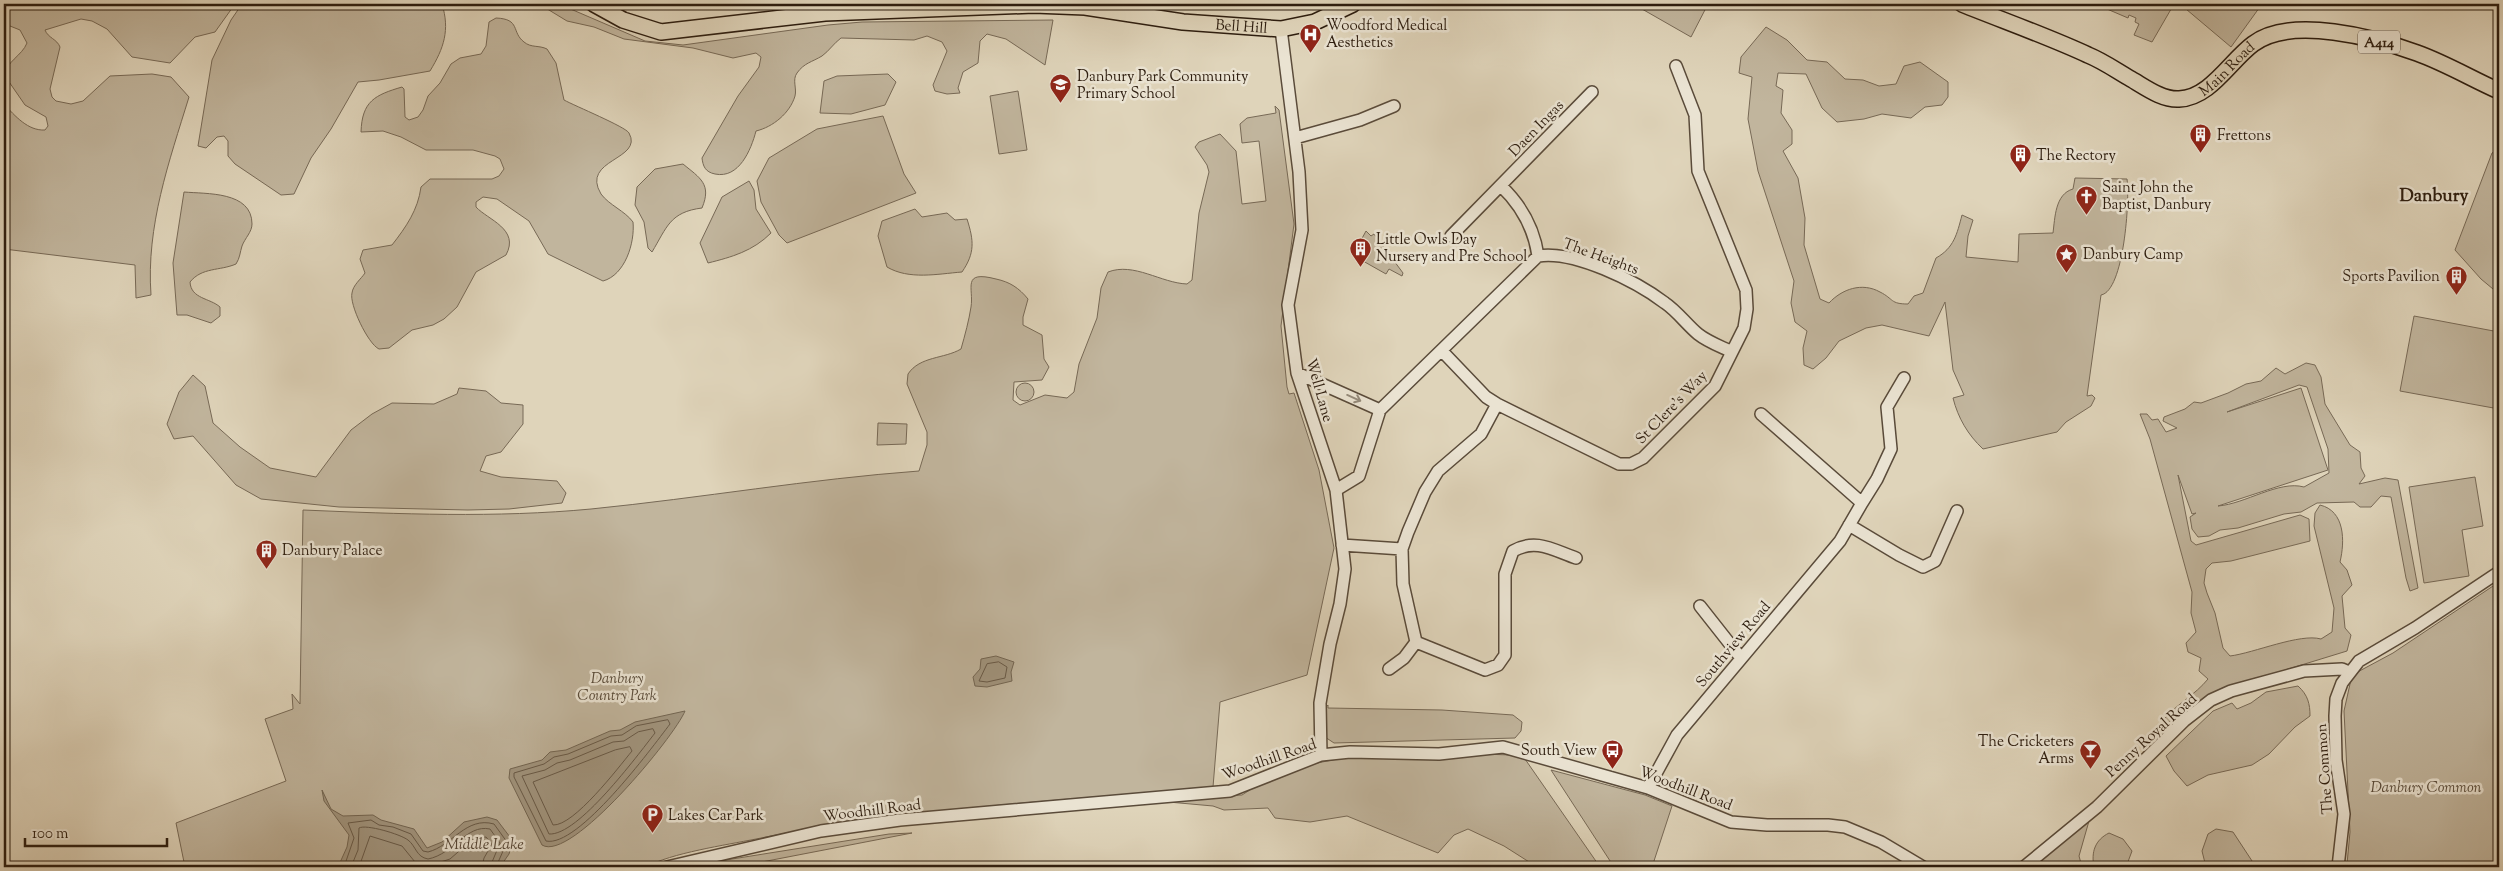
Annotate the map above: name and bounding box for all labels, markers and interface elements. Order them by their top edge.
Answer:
street label: Bell Hill [1214,15,1268,40]
place label: Woodford Medical Aesthetics [1326,16,1448,54]
hospital icon: Woodford Medical Aesthetics [1298,22,1322,53]
road number: A414 [2358,31,2400,54]
street label: Main Road [2195,37,2260,102]
place label: Danbury Park Community Primary School [1077,67,1249,105]
school or university icon: Danbury Park Community Primary School [1049,73,1073,104]
street label: Daen Ingas [1505,96,1570,162]
building icon: Frettons [2189,123,2213,154]
place label: Frettons [2217,126,2271,147]
building icon: The Rectory [2008,143,2032,174]
place label: The Rectory [2036,146,2116,167]
place label: Saint John the Baptist, Danbury [2102,178,2212,216]
church icon: Saint John the Baptist, Danbury [2074,184,2098,215]
district label: Danbury [2400,184,2468,210]
place label: Little Owls Day Nursery and Pre School [1376,230,1528,268]
street label: The Heights [1560,234,1641,281]
building icon: Little Owls Day Nursery and Pre School [1348,236,1372,267]
place icon: Danbury Camp [2055,242,2079,273]
place label: Danbury Camp [2083,245,2183,266]
building icon: Sports Pavilion [2444,264,2468,295]
place label: Sports Pavilion [2342,267,2440,288]
street label: Well Lane [1299,356,1338,425]
street label: St Clere's Way [1631,366,1713,450]
one-way arrow [1346,394,1361,404]
building icon: Danbury Palace [254,538,278,569]
place label: Danbury Palace [282,541,382,562]
street label: Southview Road [1692,597,1777,693]
park label: Danbury Country Park [577,669,657,707]
street label: Penny Royal Road [2102,689,2203,783]
street label: The Common [2312,723,2339,815]
place label: The Cricketers Arms [1978,732,2074,770]
street label: Woodhill Road [1220,734,1320,786]
bus stop icon: South View [1601,738,1625,769]
bar icon: The Cricketers Arms [2078,738,2102,769]
place label: South View [1521,741,1597,762]
street label: Woodhill Road [1636,762,1736,817]
park label: Danbury Common [2371,778,2482,799]
street label: Woodhill Road [822,795,923,828]
parking icon: Lakes Car Park [640,803,664,834]
place label: Lakes Car Park [668,806,764,827]
scale bar [25,816,168,848]
text: 100 m [32,824,69,845]
water label: Middle Lake [444,834,524,857]

